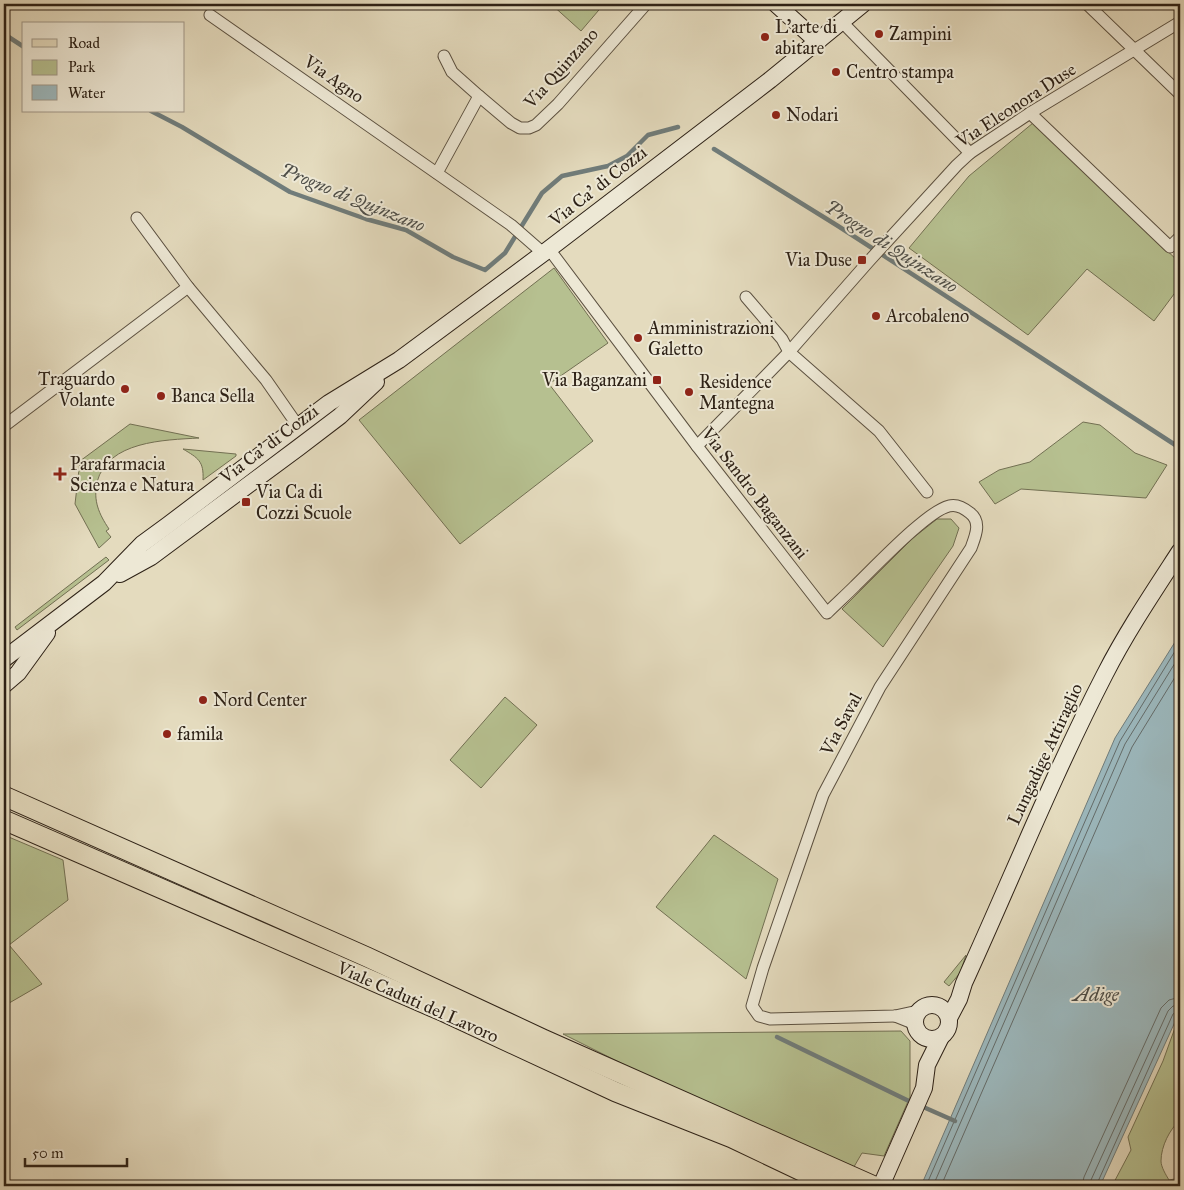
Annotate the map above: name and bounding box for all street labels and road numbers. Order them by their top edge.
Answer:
street label: Via Quinzano [518,23,603,114]
street label: Via Agno [298,50,368,108]
street label: Via Eleonora Duse [951,58,1080,152]
street label: Via Ca' di Cozzi [544,141,651,232]
street label: Via Ca' di Cozzi [214,400,323,489]
street label: Via Sandro Baganzani [695,422,813,564]
street label: Lungadige Attiraglio [1003,680,1088,829]
street label: Via Saval [815,689,867,760]
street label: Viale Caduti del Lavoro [333,956,502,1048]

